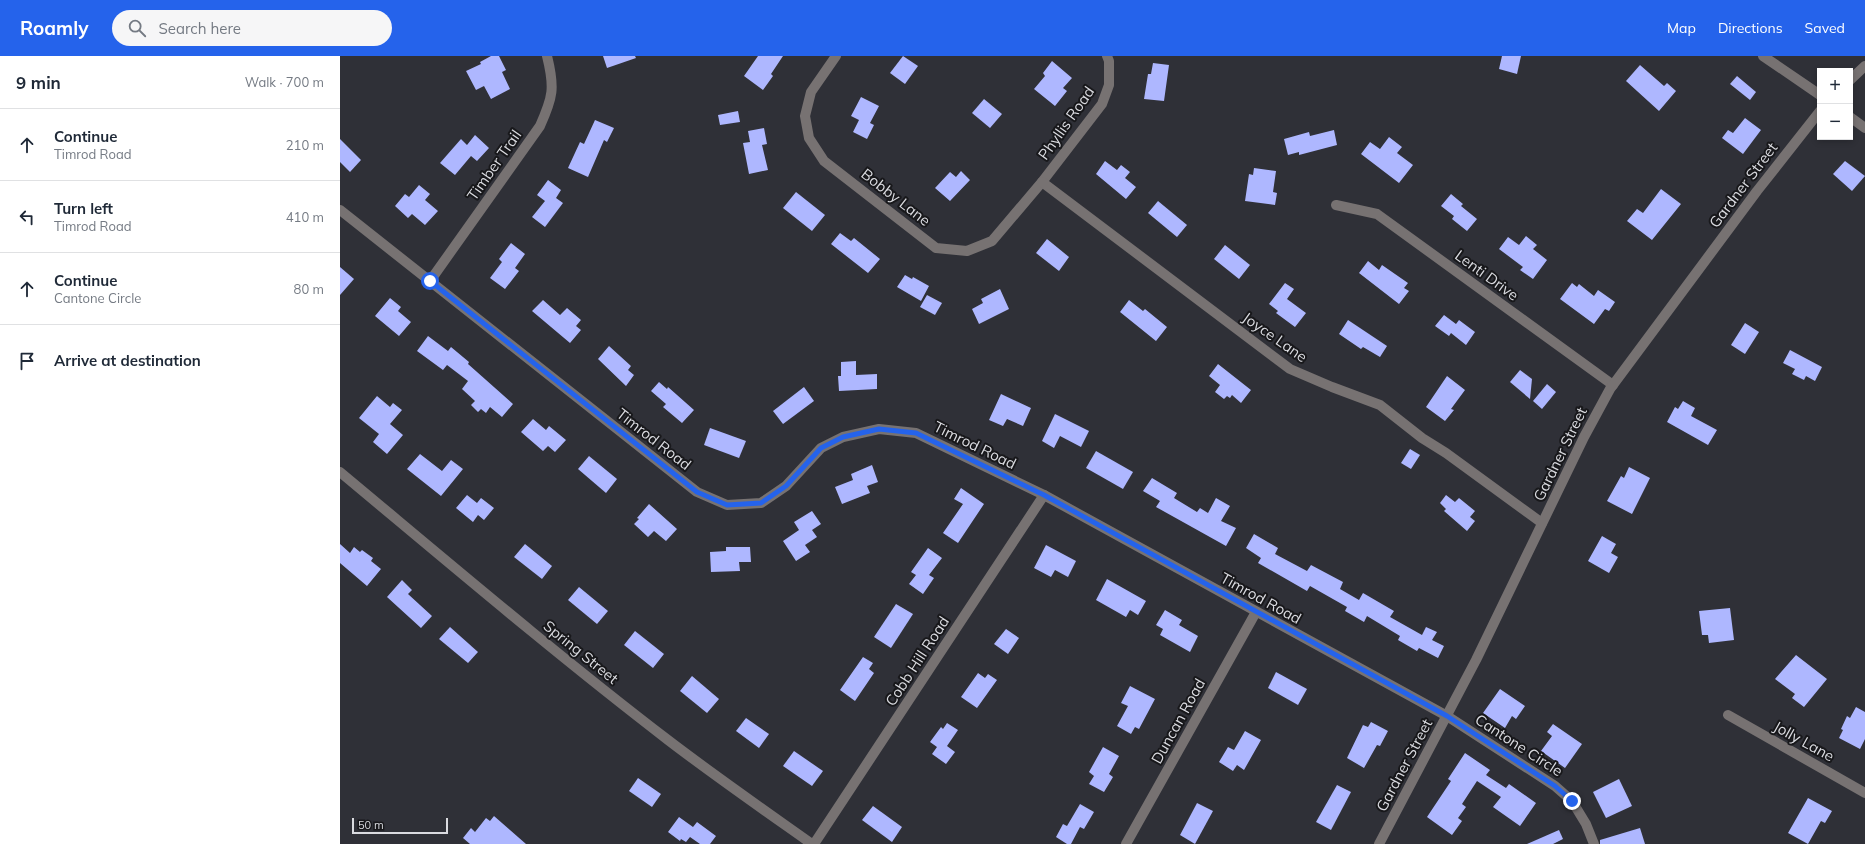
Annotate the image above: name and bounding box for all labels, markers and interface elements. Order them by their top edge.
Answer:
search box [112,10,392,46]
text: Roamly [20,16,88,40]
icon: search [126,17,148,39]
text: Search here [158,19,241,38]
text: Map [1667,19,1696,37]
text: Directions [1718,19,1783,37]
text: Saved [1805,19,1845,37]
map controls [1817,68,1853,140]
button: + [1817,68,1853,104]
text: 9 min [16,72,61,93]
text: Walk · 700 m [245,74,324,90]
street label: Phyllis Road [1034,83,1098,163]
button: − [1817,104,1853,140]
street label: Timber Trail [463,126,525,204]
text: Continue [54,127,117,146]
icon: ahead [16,134,38,156]
text: 210 m [286,137,324,153]
street label: Gardner Street [1705,139,1781,231]
text: Timrod Road [54,146,131,162]
street label: Bobby Lane [858,164,934,230]
text: Turn left [54,199,113,218]
icon: left [16,206,38,228]
text: 410 m [286,209,324,225]
text: Timrod Road [54,218,131,234]
street label: Lenti Drive [1451,246,1523,304]
text: Continue [54,271,117,290]
route start [421,272,439,290]
icon: ahead [16,278,38,300]
text: 80 m [294,281,324,297]
text: Cantone Circle [54,290,141,306]
street label: Joyce Lane [1239,308,1311,366]
icon: arrive [16,350,38,372]
text: Arrive at destination [54,351,201,370]
street label: Timrod Road [613,404,695,474]
street label: Gardner Street [1529,404,1591,504]
street label: Timrod Road [931,417,1019,473]
street label: Timrod Road [1217,568,1305,628]
street label: Cobb Hill Road [881,613,953,709]
street label: Spring Street [540,616,622,688]
street label: Duncan Road [1147,675,1209,767]
street label: Cantone Circle [1472,710,1566,780]
street label: Gardner Street [1372,715,1436,815]
street label: Jolly Lane [1770,717,1838,765]
route end [1563,792,1581,810]
scale bar [352,816,448,835]
text: 50 m [358,818,384,832]

